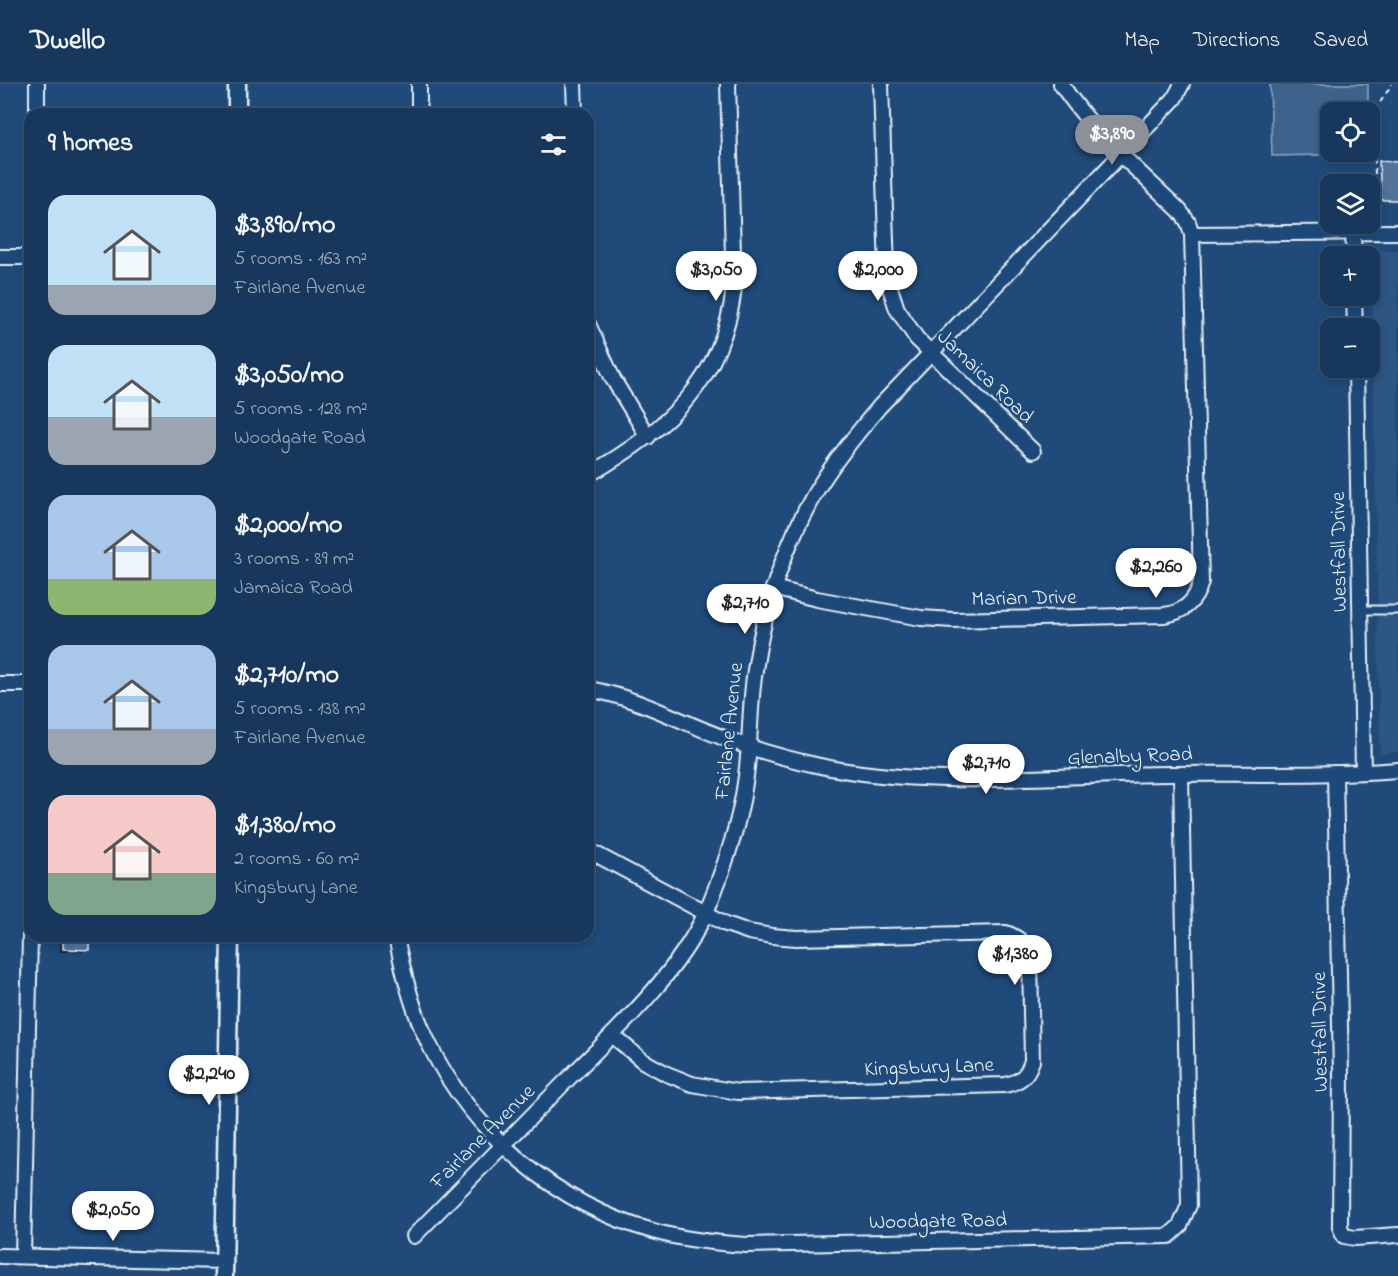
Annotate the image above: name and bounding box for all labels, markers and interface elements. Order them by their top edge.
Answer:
text: Dwello [30,21,105,62]
text: Map [1124,26,1160,56]
text: Directions [1193,26,1280,56]
text: Saved [1313,26,1368,56]
map controls [1320,102,1380,378]
button: locate [1320,102,1380,162]
pin: $3,890 [1063,115,1161,166]
text: $3,890 [1089,120,1135,149]
text: 9 homes [48,125,133,163]
icon: filters [537,128,570,161]
button: layers [1320,174,1380,234]
text: $3,890/mo [234,207,336,245]
icon: home [96,219,168,291]
text: 5 rooms · 163 m² [234,245,367,274]
button: + [1320,246,1380,306]
pin: $3,050 [667,251,765,302]
pin: $2,000 [829,251,927,302]
text: $3,050 [690,256,742,285]
text: $2,000 [852,256,904,285]
text: Fairlane Avenue [234,274,365,303]
button: − [1320,318,1380,378]
street label: Jamaica Road [929,323,1040,432]
text: $3,050/mo [234,357,344,395]
icon: home [96,369,168,441]
text: 5 rooms · 128 m² [234,395,368,424]
text: Woodgate Road [234,424,366,453]
street label: Westfall Drive [1324,491,1356,613]
text: $2,000/mo [234,507,343,545]
icon: home [96,519,168,591]
text: 3 rooms · 89 m² [234,545,354,574]
pin: $2,260 [1107,548,1205,599]
text: $2,260 [1130,553,1182,582]
text: Jamaica Road [234,574,353,603]
street label: Marian Drive [971,583,1077,615]
pin: $2,710 [696,584,794,635]
text: $2,710 [721,589,769,618]
text: $2,710/mo [234,657,339,695]
street label: Fairlane Avenue [708,660,752,802]
icon: home [96,669,168,741]
text: 5 rooms · 138 m² [234,695,366,724]
text: Fairlane Avenue [234,724,365,753]
street label: Glenalby Road [1067,740,1193,776]
pin: $2,710 [937,744,1035,795]
text: $2,710 [962,749,1010,778]
text: $1,380/mo [234,807,336,845]
icon: home [96,819,168,891]
text: 2 rooms · 60 m² [234,845,360,874]
text: Kingsbury Lane [234,874,358,903]
pin: $1,380 [966,935,1064,986]
text: $1,380 [992,940,1038,969]
street label: Westfall Drive [1305,971,1337,1093]
street label: Kingsbury Lane [864,1051,995,1087]
pin: $2,240 [160,1055,258,1106]
text: $2,240 [183,1060,235,1089]
street label: Fairlane Avenue [423,1078,543,1197]
pin: $2,050 [64,1191,162,1242]
text: $2,050 [86,1196,140,1225]
street label: Woodgate Road [869,1206,1008,1240]

